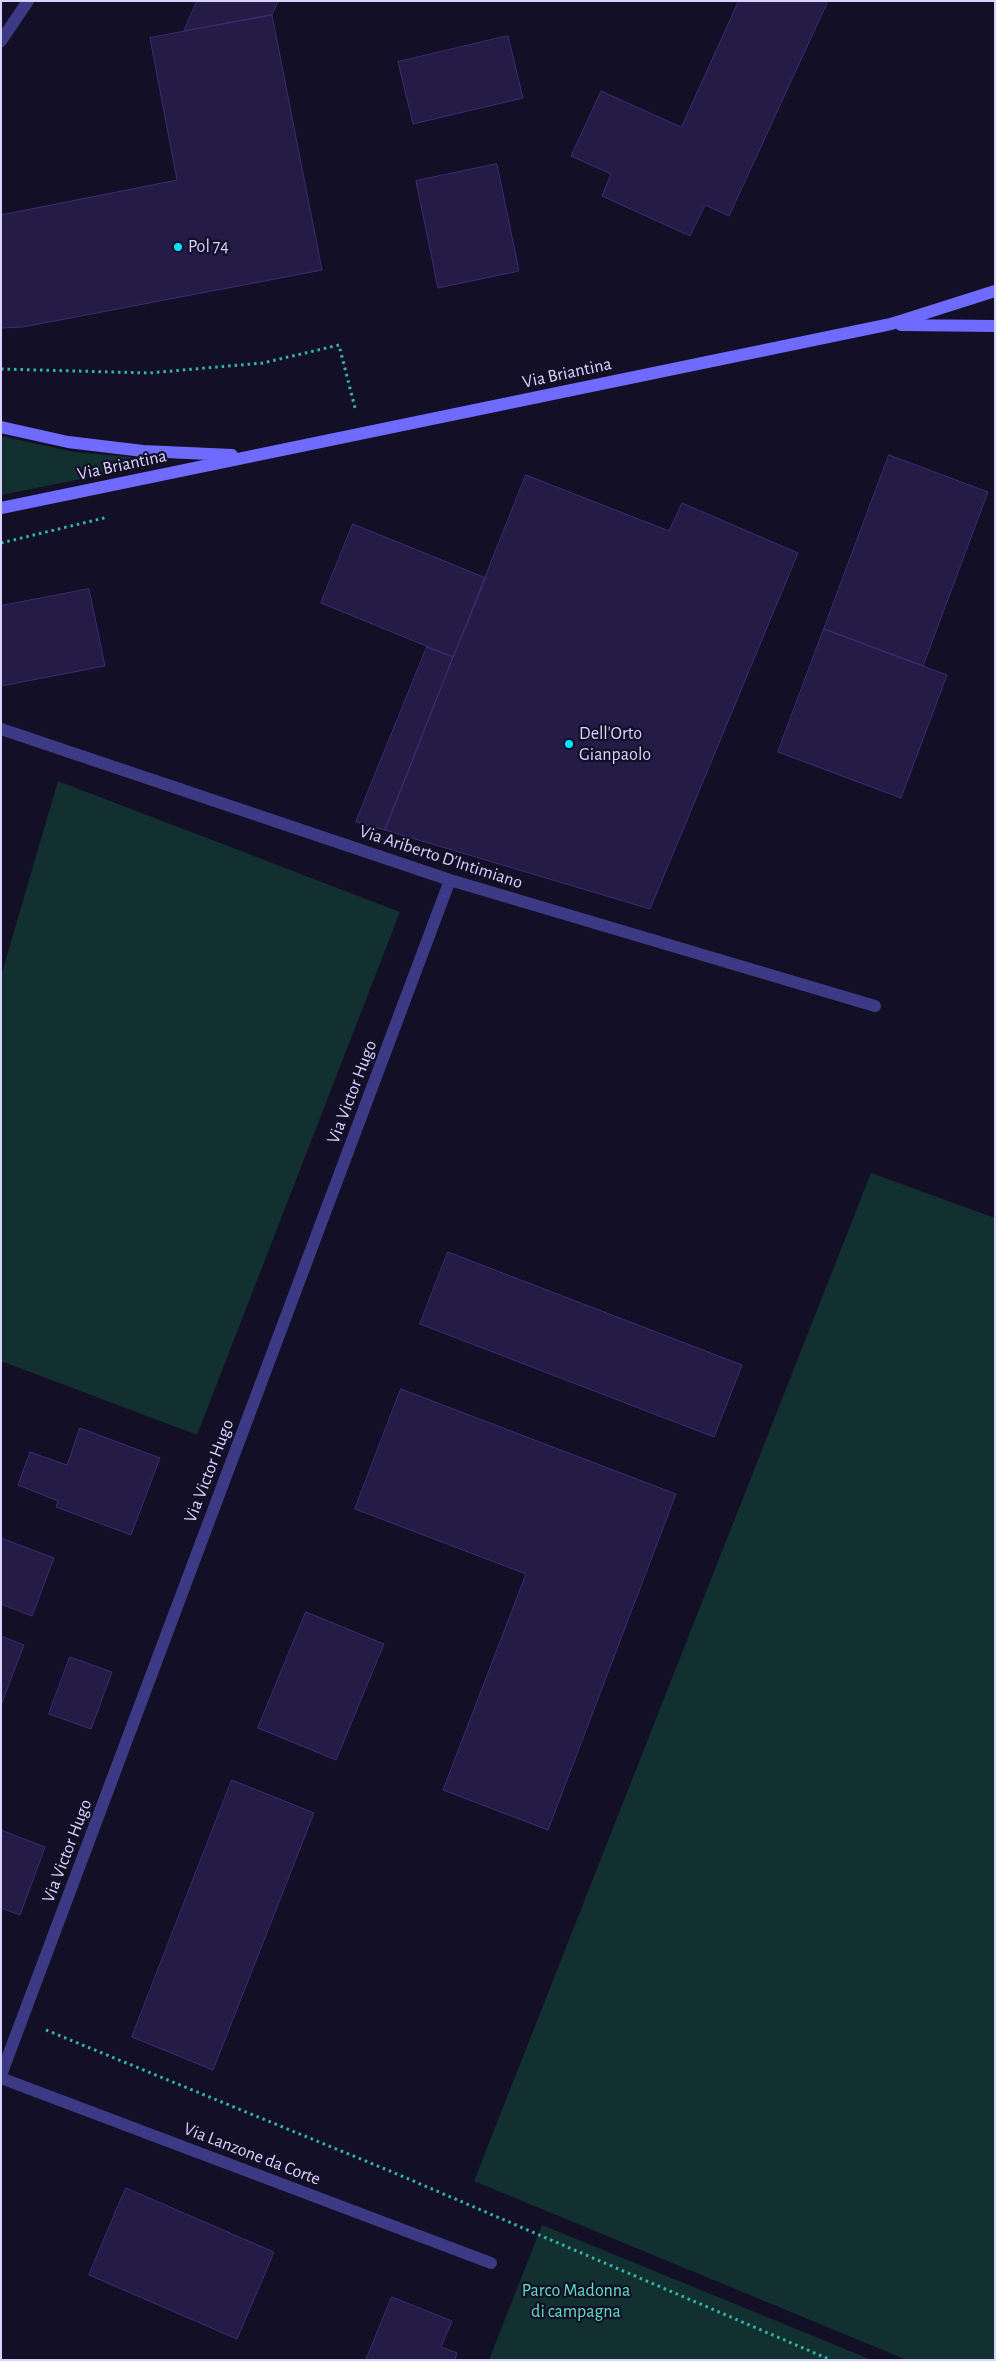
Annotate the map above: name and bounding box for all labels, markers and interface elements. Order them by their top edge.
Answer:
place label: Pol 74 [188,236,229,258]
marker: Pol 74 [172,241,184,253]
street label: Via Briantina [520,353,614,393]
street label: Via Briantina [75,445,169,485]
place label: Dell'Orto Gianpaolo [579,723,651,766]
marker: Dell'Orto Gianpaolo [563,738,575,750]
street label: Via Ariberto D'Intimiano [357,820,525,894]
street label: Via Victor Hugo [322,1037,382,1147]
street label: Via Victor Hugo [179,1416,239,1526]
street label: Via Victor Hugo [37,1796,97,1906]
street label: Via Lanzone da Corte [180,2118,324,2190]
park label: Parco Madonna di campagna [522,2280,630,2322]

